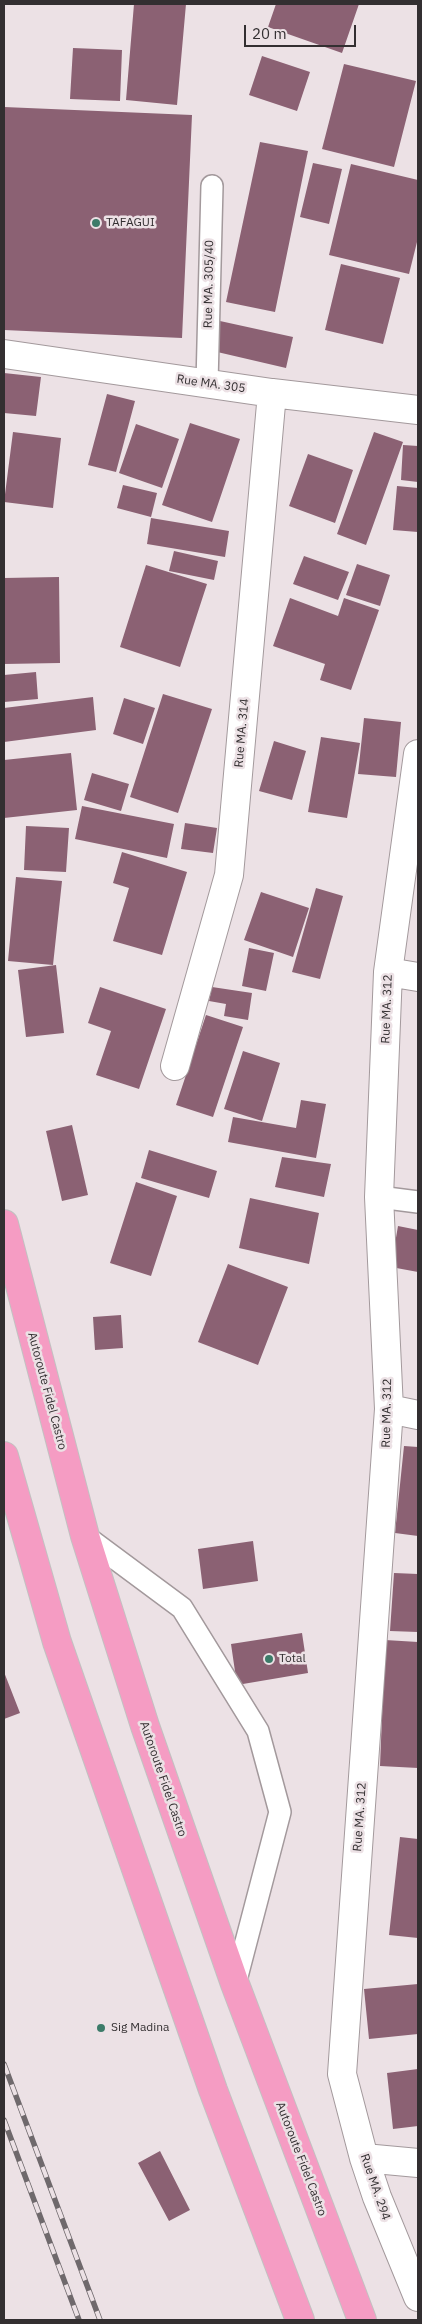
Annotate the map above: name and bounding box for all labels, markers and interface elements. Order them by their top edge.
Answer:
scale bar [247,15,360,47]
text: 20 m [252,24,287,43]
place label: TAFAGUI [106,216,155,230]
marker: TAFAGUI [90,217,102,229]
street label: Rue MA. 305/40 [201,240,217,328]
street label: Rue MA. 305 [176,372,246,396]
street label: Rue MA. 314 [232,698,252,768]
street label: Rue MA. 312 [379,974,395,1044]
street label: Autoroute Fidel Castro [24,1331,70,1451]
street label: Rue MA. 312 [379,1378,395,1448]
place label: Total [279,1652,306,1666]
marker: Total [263,1653,275,1665]
street label: Autoroute Fidel Castro [136,1719,190,1839]
street label: Rue MA. 312 [350,1782,370,1852]
place label: Sig Madina [111,2021,169,2035]
marker: Sig Madina [95,2022,107,2034]
street label: Autoroute Fidel Castro [273,2100,329,2218]
street label: Rue MA. 294 [357,2152,393,2222]

